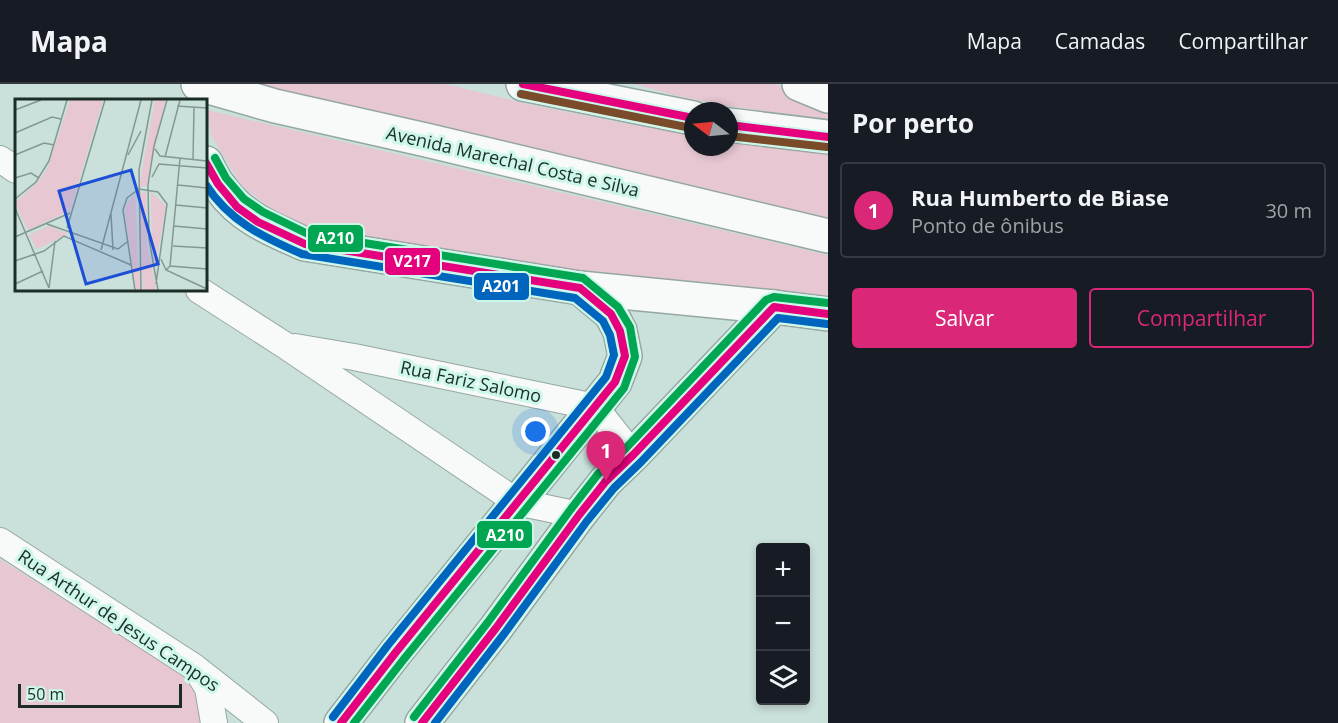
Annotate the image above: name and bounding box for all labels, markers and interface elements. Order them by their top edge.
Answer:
text: Mapa [30,22,108,60]
text: Mapa [967,27,1022,55]
text: Camadas [1055,27,1145,55]
text: Compartilhar [1178,27,1308,55]
inset map [15,99,207,291]
north arrow [684,102,738,156]
text: Por perto [852,105,974,141]
street label: Avenida Marechal Costa e Silva [384,120,642,202]
text: Rua Humberto de Biase [911,182,1169,212]
text: 1 [868,197,879,224]
text: 30 m [1265,197,1312,224]
text: Ponto de ônibus [911,212,1064,239]
line badge: A210 [307,224,364,253]
text: A210 [316,227,354,249]
line badge: V217 [384,247,441,276]
text: V217 [393,250,431,272]
line badge: A201 [473,272,530,301]
text: A201 [482,275,520,297]
button: Salvar [852,288,1077,348]
button: Compartilhar [1089,288,1314,348]
street label: Rua Fariz Salomo [398,354,544,408]
your location [521,417,550,446]
pin: 1 [586,432,626,481]
unlabelled marker [550,449,562,461]
line badge: A210 [476,520,533,549]
text: A210 [486,524,524,546]
street label: Rua Arthur de Jesus Campos [14,543,224,697]
map controls [756,543,810,705]
button: + [756,543,810,597]
button: − [756,597,810,651]
button: layers [756,651,810,705]
scale bar [18,681,182,708]
text: 50 m [27,683,64,705]

